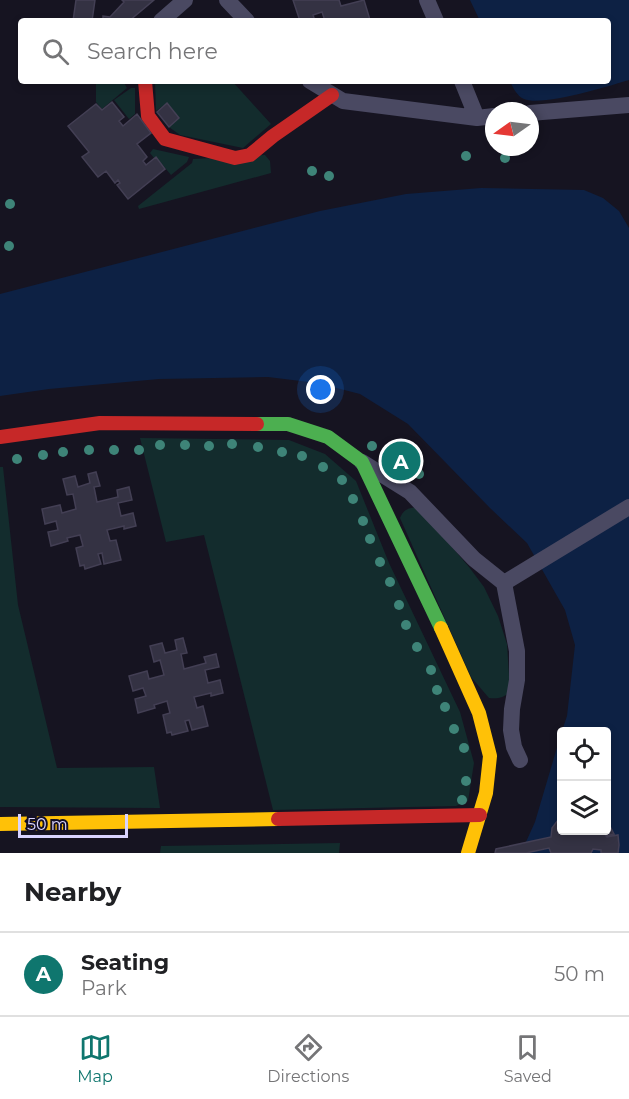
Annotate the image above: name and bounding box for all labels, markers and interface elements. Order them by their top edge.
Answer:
search box [18,18,611,84]
icon: search [39,35,72,68]
text: Search here [87,38,218,65]
north arrow [485,102,539,156]
your location [306,375,335,404]
pin: A [382,438,420,484]
map controls [557,727,611,835]
button: locate [557,727,611,781]
button: layers [557,781,611,835]
scale bar [18,811,128,838]
text: 50 m [27,815,68,834]
text: Nearby [24,876,121,908]
text: Seating [81,949,169,976]
text: A [36,962,51,986]
text: 50 m [554,962,605,986]
text: Park [81,976,127,1000]
tab: Map [77,1031,113,1086]
tab: Directions [267,1031,349,1086]
tab: Saved [504,1031,552,1086]

